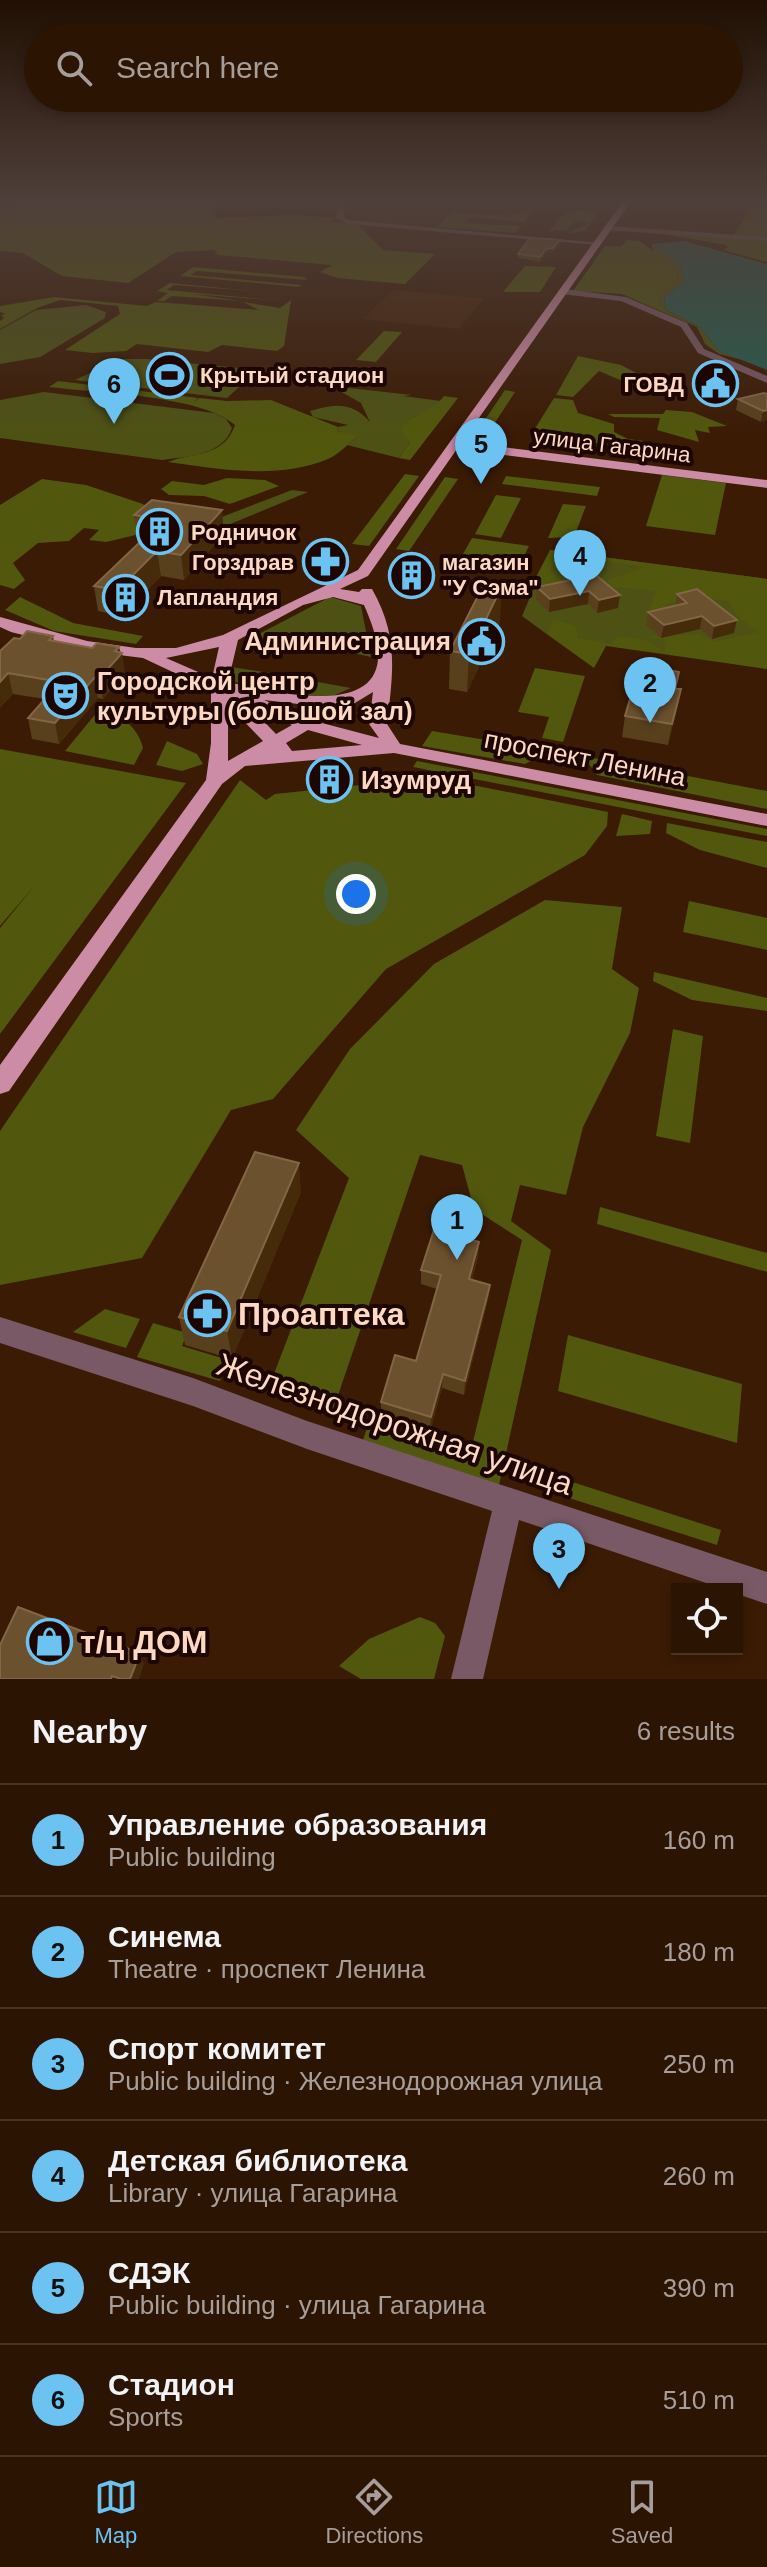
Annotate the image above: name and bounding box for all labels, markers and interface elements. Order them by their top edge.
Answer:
search box [24,24,743,112]
icon: search [52,46,96,90]
text: Search here [116,51,279,84]
sports icon: Крытый стадион [145,351,193,399]
pin: 6 [88,358,140,424]
public building icon: ГОВД [691,360,739,408]
place label: Крытый стадион [200,363,384,388]
place label: ГОВД [623,372,684,397]
pin: 5 [455,418,507,484]
street label: улица Гагарина [532,423,693,468]
building icon: Родничок [136,508,184,556]
place label: Родничок [191,520,297,545]
pin: 4 [554,530,606,596]
pharmacy icon: Горздрав [301,538,349,586]
place label: Горздрав [192,550,294,575]
place label: магазин "У Сэма" [442,550,539,600]
building icon: магазин "У Сэма" [387,551,435,599]
building icon: Лапландия [102,573,150,621]
place label: Лапландия [157,585,278,610]
public building icon: Администрация [458,617,506,665]
place label: Администрация [244,626,451,656]
pin: 2 [624,657,676,723]
place label: Городской центр культуры (большой зал) [97,666,413,726]
theatre icon: Городской центр культуры (большой зал) [42,672,90,720]
street label: проспект Ленина [482,724,689,792]
building icon: Изумруд [306,756,354,804]
place label: Изумруд [361,765,472,795]
your location [336,874,376,914]
pin: 1 [431,1194,483,1260]
pharmacy icon: Проаптека [183,1290,231,1338]
place label: Проаптека [238,1296,405,1332]
street label: Железнодорожная улица [212,1346,578,1502]
pin: 3 [533,1523,585,1589]
map controls [671,1583,743,1655]
button: locate [671,1583,743,1655]
shop icon: т/ц ДОМ [25,1618,73,1666]
place label: т/ц ДОМ [80,1624,207,1660]
text: Nearby [32,1712,147,1750]
text: 6 results [637,1716,735,1746]
text: Управление образования [108,1808,487,1841]
text: 1 [51,1825,65,1855]
text: 160 m [663,1825,735,1855]
text: Public building [108,1842,276,1872]
text: Синема [108,1920,221,1953]
text: 2 [51,1937,65,1967]
text: 180 m [663,1937,735,1967]
text: Theatre · проспект Ленина [108,1954,425,1984]
text: Спорт комитет [108,2032,326,2065]
text: 3 [51,2049,65,2079]
text: 250 m [663,2049,735,2079]
text: Public building · Железнодорожная улица [108,2066,603,2096]
text: Детская библиотека [108,2144,407,2177]
text: 4 [51,2161,65,2191]
text: 260 m [663,2161,735,2191]
text: Library · улица Гагарина [108,2178,398,2208]
text: СДЭК [108,2256,190,2289]
text: 5 [51,2273,65,2303]
text: 390 m [663,2273,735,2303]
text: Public building · улица Гагарина [108,2290,486,2320]
text: Стадион [108,2368,235,2401]
text: 6 [51,2385,65,2415]
text: 510 m [663,2385,735,2415]
text: Sports [108,2402,183,2432]
tab: Map [94,2475,138,2549]
tab: Directions [325,2475,423,2549]
tab: Saved [611,2475,673,2549]

